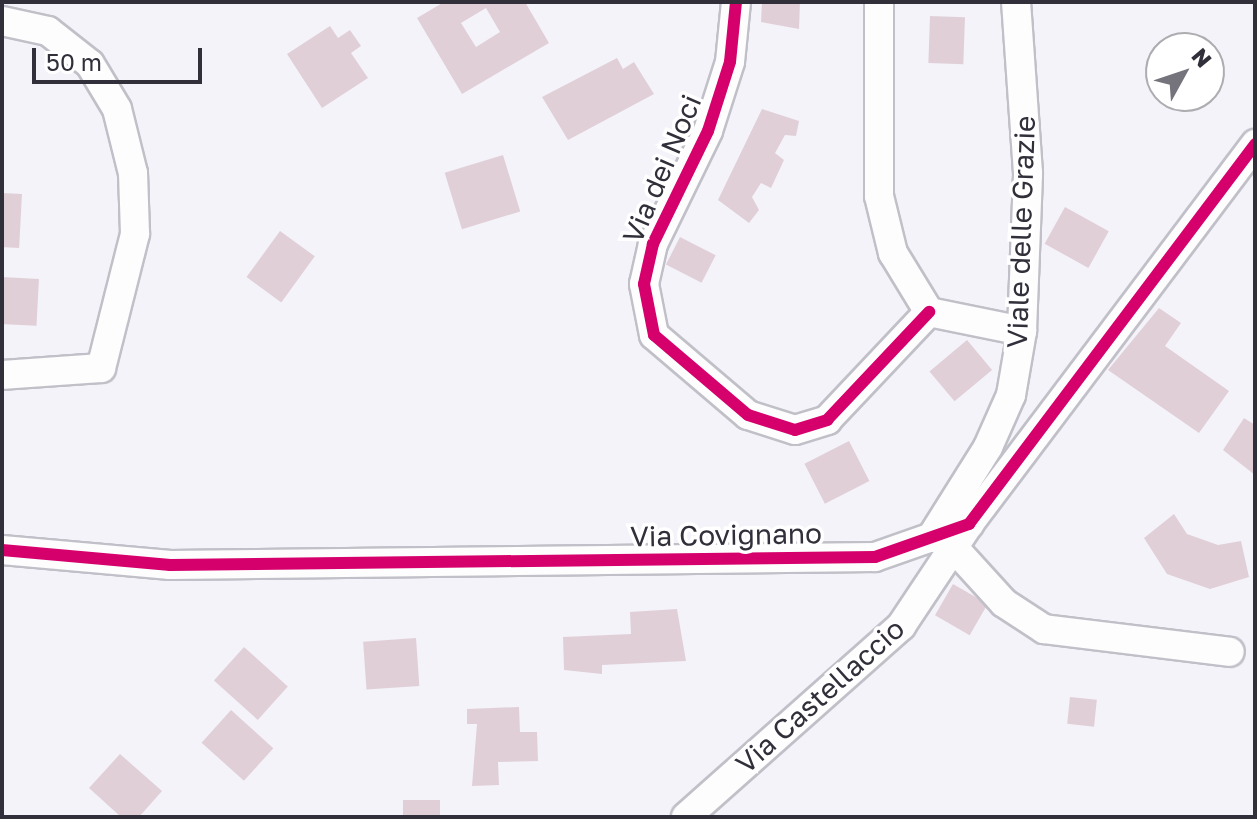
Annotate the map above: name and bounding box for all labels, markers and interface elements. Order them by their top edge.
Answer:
scale bar [36,32,206,82]
north arrow [1145,32,1225,112]
text: N [1187,42,1218,73]
text: 50 m [46,47,102,76]
street label: Via dei Noci [616,90,708,248]
street label: Viale delle Grazie [1000,115,1042,349]
street label: Via Covignano [630,517,822,553]
street label: Via Castellaccio [729,612,911,780]

